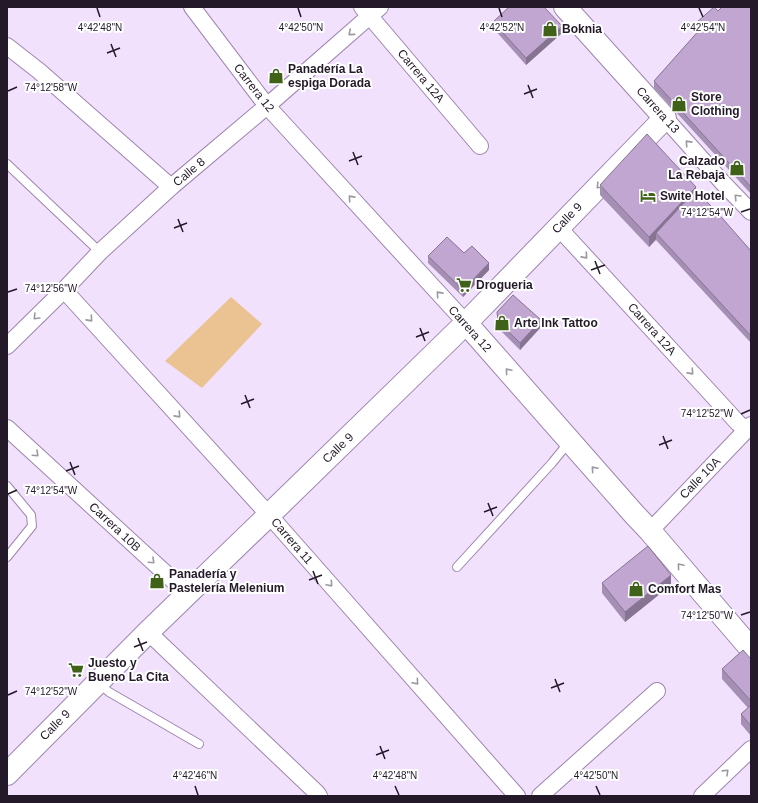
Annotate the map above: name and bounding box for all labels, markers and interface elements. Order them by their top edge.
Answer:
shop icon: Boknia [541,20,559,38]
text: 4°42'48"N [78,22,122,33]
text: 4°42'50"N [279,22,323,33]
text: 4°42'52"N [480,22,524,33]
place label: Boknia [562,22,602,36]
text: 4°42'54"N [681,22,725,33]
one-way arrow [348,28,356,36]
street label: Carrera 12A [395,46,447,106]
street label: Carrera 12 [231,61,277,115]
place label: Panadería La espiga Dorada [288,62,371,90]
shop icon: Panadería La espiga Dorada [267,67,285,85]
text: 74°12'58"W [25,82,78,93]
street label: Carrera 13 [634,84,683,136]
place label: Store Clothing [691,90,740,118]
shop icon: Store Clothing [670,95,688,113]
one-way arrow [685,140,692,148]
street label: Calle 8 [170,154,208,189]
place label: Calzado La Rebaja [668,154,725,182]
shop icon: Calzado La Rebaja [728,159,746,177]
one-way arrow [596,181,603,189]
hotel icon: Swite Hotel [639,187,657,205]
place label: Swite Hotel [660,189,725,203]
one-way arrow [734,194,742,202]
one-way arrow [349,195,356,203]
street label: Calle 9 [549,199,585,236]
text: 74°12'54"W [681,207,734,218]
one-way arrow [580,251,587,258]
supermarket icon: Drogueria [455,276,473,294]
place label: Drogueria [476,278,533,292]
text: 74°12'56"W [25,283,78,294]
one-way arrow [436,291,444,299]
street label: Carrera 12A [625,300,679,358]
street label: Carrera 12 [446,303,495,355]
one-way arrow [33,313,41,320]
one-way arrow [85,314,93,322]
shop icon: Arte Ink Tattoo [493,314,511,332]
place label: Arte Ink Tattoo [514,316,598,330]
one-way arrow [687,367,694,375]
one-way arrow [506,369,513,376]
text: 74°12'52"W [681,408,734,419]
one-way arrow [173,410,180,418]
street label: Calle 9 [320,430,357,466]
one-way arrow [31,449,39,457]
street label: Calle 10A [677,454,723,502]
one-way arrow [592,466,599,474]
text: 74°12'54"W [25,485,78,496]
street label: Carrera 10B [86,500,144,554]
street label: Carrera 11 [268,515,316,567]
one-way arrow [147,556,155,564]
one-way arrow [678,564,685,571]
place label: Panadería y Pastelería Melenium [169,567,284,595]
shop icon: Panadería y Pastelería Melenium [148,572,166,590]
one-way arrow [326,579,333,587]
shop icon: Comfort Mas [627,580,645,598]
place label: Comfort Mas [648,582,722,596]
text: 74°12'50"W [681,610,734,621]
place label: Juesto y Bueno La Cita [88,656,169,684]
supermarket icon: Juesto y Bueno La Cita [67,661,85,679]
one-way arrow [412,677,419,684]
text: 74°12'52"W [25,686,78,697]
street label: Calle 9 [37,707,73,743]
text: 4°42'46"N [173,770,217,781]
text: 4°42'48"N [373,770,417,781]
text: 4°42'50"N [574,770,618,781]
one-way arrow [721,770,729,777]

